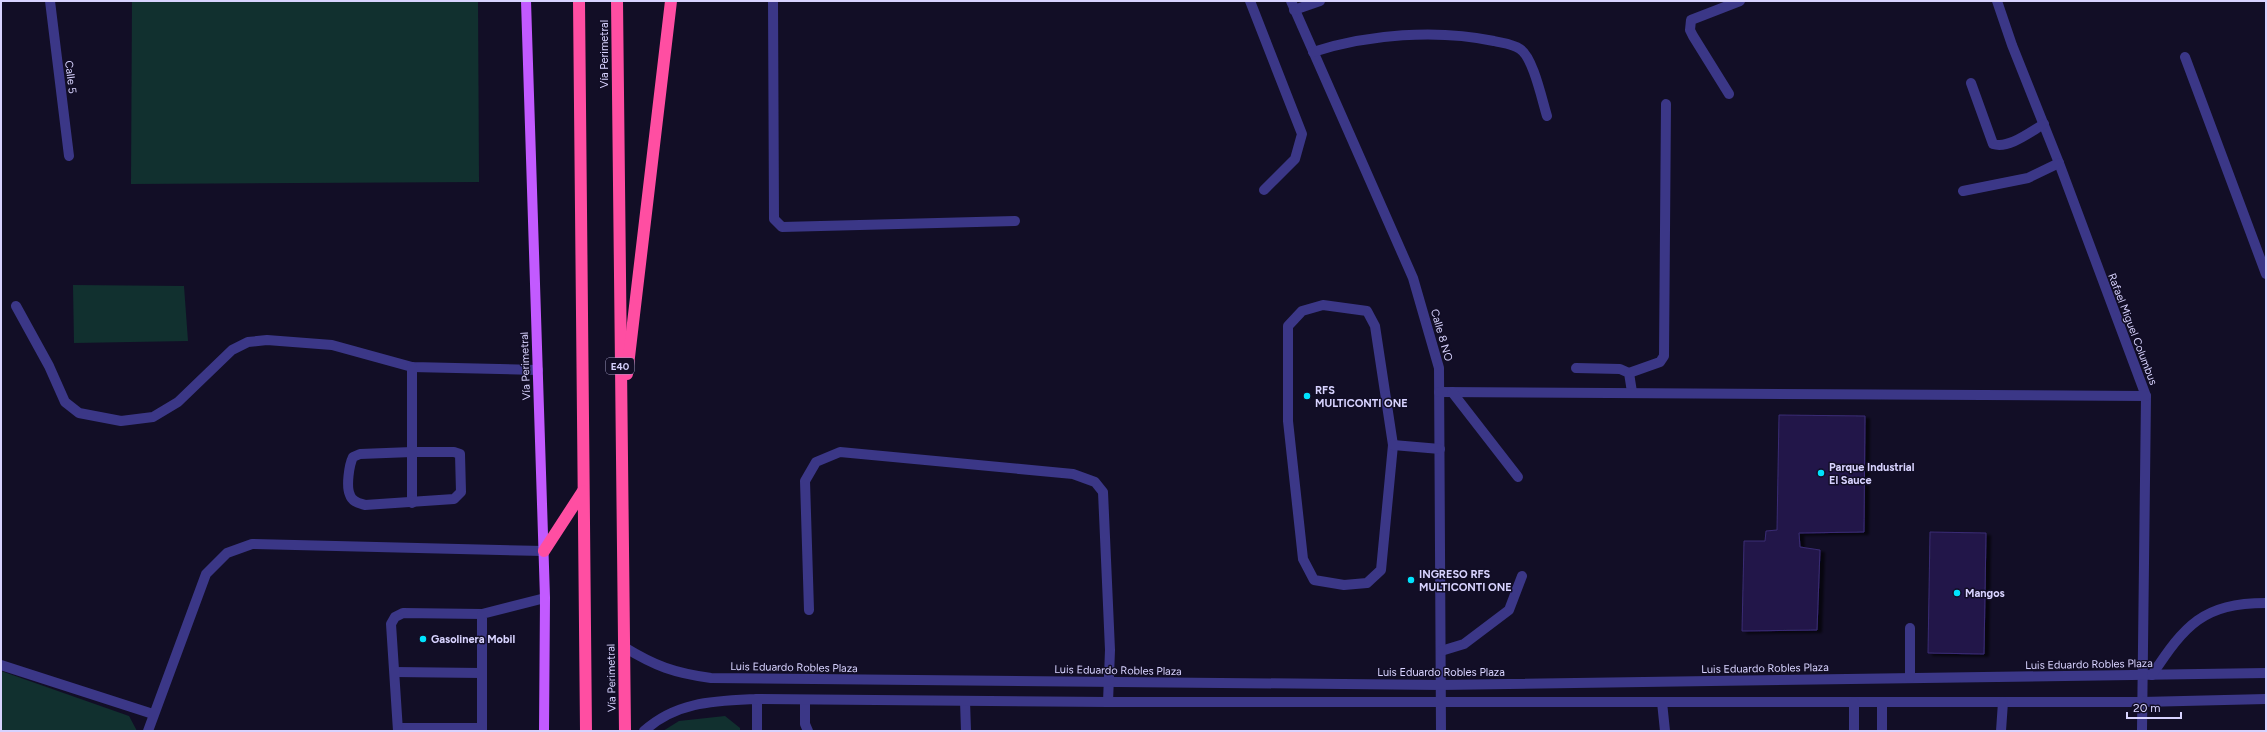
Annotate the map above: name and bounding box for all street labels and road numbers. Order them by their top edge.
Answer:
street label: Vía Perimetral [598,20,611,88]
street label: Calle 5 [62,60,79,94]
street label: Rafael Miguel Columbus [2105,271,2160,387]
street label: Calle 8 NO [1428,308,1455,363]
street label: Vía Perimetral [518,332,533,400]
road number: E40 [606,358,634,374]
street label: Vía Perimetral [604,644,619,712]
street label: Luis Eduardo Robles Plaza [2025,657,2153,672]
street label: Luis Eduardo Robles Plaza [730,660,858,675]
street label: Luis Eduardo Robles Plaza [1701,661,1829,676]
street label: Luis Eduardo Robles Plaza [1054,663,1182,678]
street label: Luis Eduardo Robles Plaza [1377,666,1505,679]

